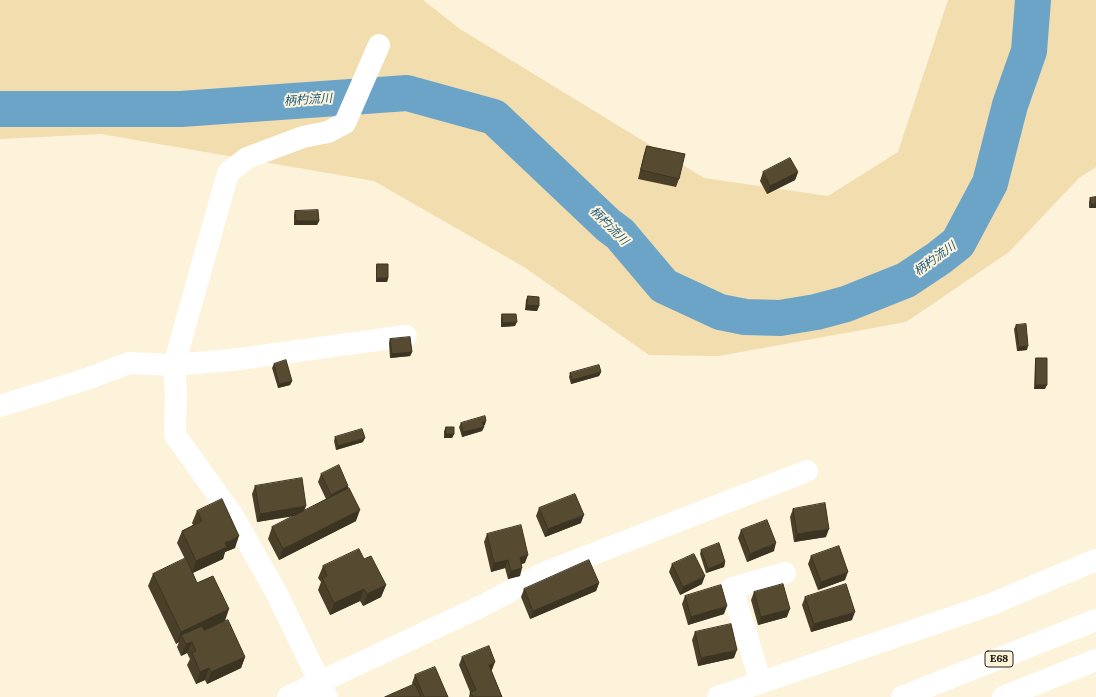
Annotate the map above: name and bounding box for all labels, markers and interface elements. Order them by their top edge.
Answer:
water label: 柄杓流川 [284,91,332,109]
water label: 柄杓流川 [587,204,631,248]
water label: 柄杓流川 [911,239,959,279]
road number: E68 [985,651,1013,667]

